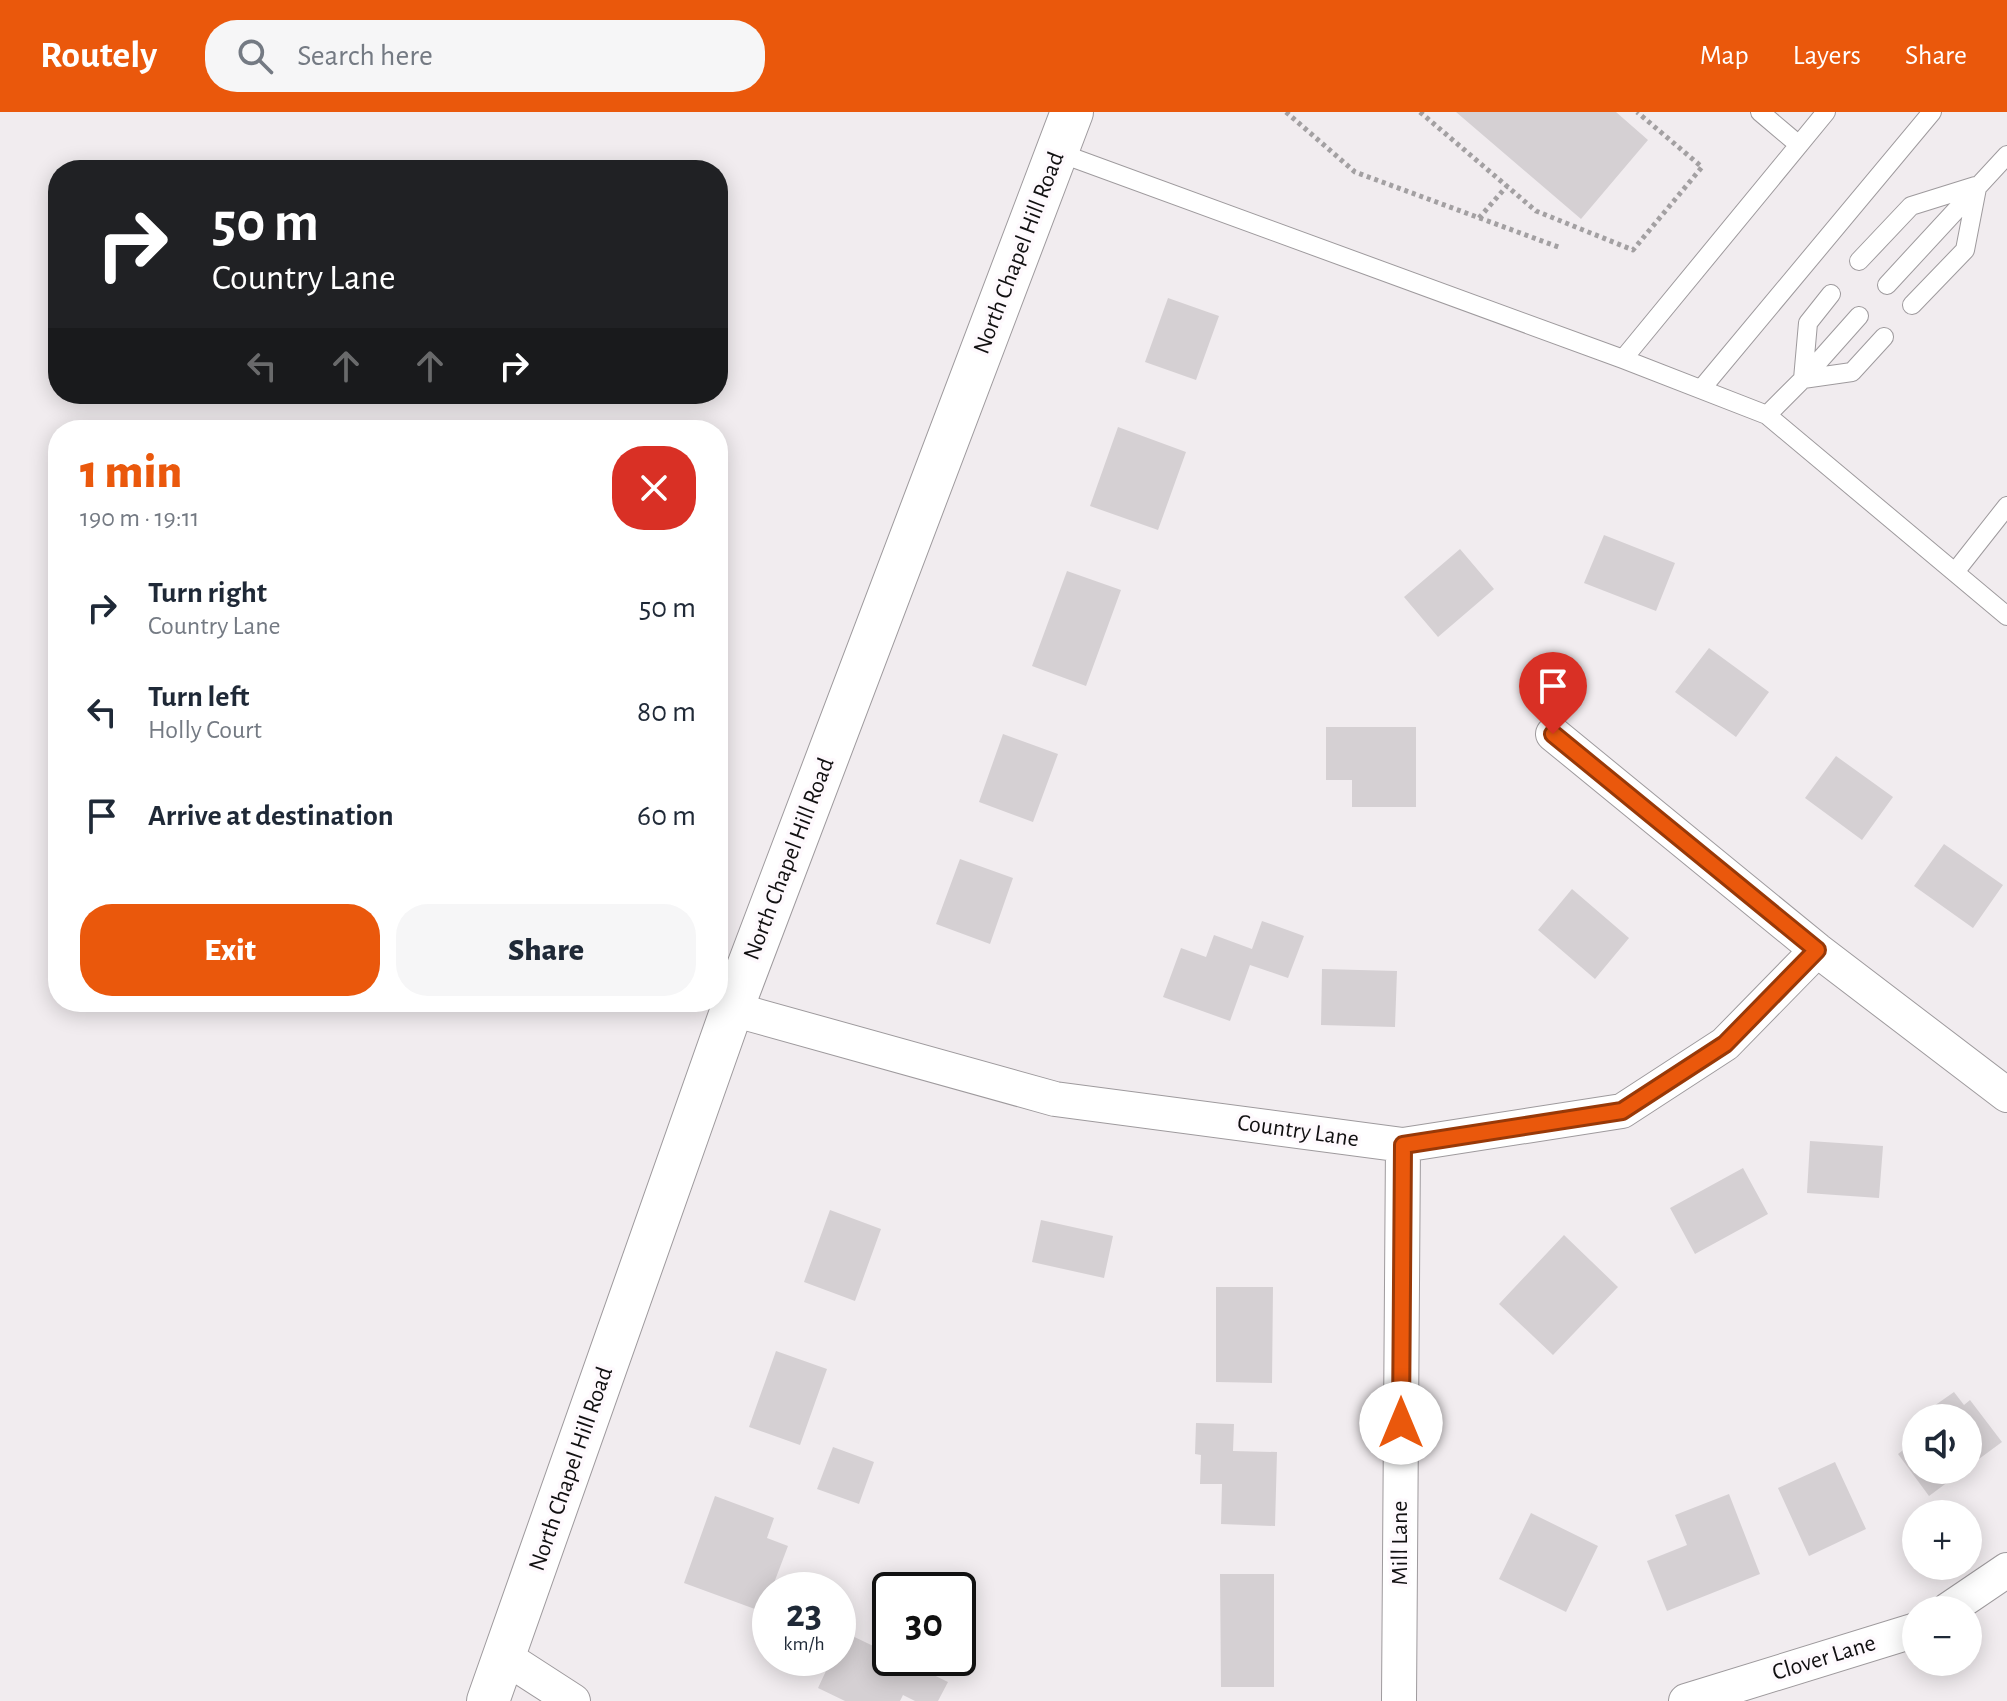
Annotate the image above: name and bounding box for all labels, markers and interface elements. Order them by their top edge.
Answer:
search box [205,20,765,92]
icon: search [233,34,277,78]
text: Routely [40,37,157,75]
text: Search here [297,41,433,71]
text: Map [1700,42,1749,70]
text: Layers [1793,42,1861,70]
text: Share [1905,42,1967,70]
street label: North Chapel Hill Road [969,149,1069,357]
icon: right [80,192,184,296]
text: 50 m [212,195,319,251]
text: Country Lane [212,260,396,296]
icon: left [240,344,284,388]
icon: ahead [324,344,368,388]
icon: ahead [408,344,452,388]
icon: right [492,344,536,388]
button: close [612,446,696,530]
text: 1 min [80,449,182,497]
text: 190 m · 19:11 [80,505,200,531]
text: Turn right [148,578,267,608]
icon: right [80,586,124,630]
text: 50 m [639,593,696,623]
text: Country Lane [148,613,281,639]
pin [1519,652,1587,734]
icon: arrive [1531,664,1575,708]
text: Turn left [148,682,249,712]
icon: left [80,690,124,734]
text: 80 m [637,697,696,727]
text: Holly Court [148,717,262,743]
street label: North Chapel Hill Road [739,755,839,963]
icon: arrive [80,794,124,838]
text: Arrive at destination [148,801,394,831]
text: 60 m [637,801,696,831]
button: Exit [80,904,380,996]
button: Share [396,904,696,996]
street label: Country Lane [1236,1111,1360,1151]
street label: North Chapel Hill Road [525,1364,617,1574]
position arrow [1359,1381,1443,1465]
map controls [1902,1404,1982,1676]
button: sound [1902,1404,1982,1484]
button: + [1902,1500,1982,1580]
street label: Mill Lane [1388,1501,1412,1585]
speed limit sign: 30 [872,1572,976,1676]
text: 23 [786,1594,822,1634]
button: − [1902,1596,1982,1676]
street label: Clover Lane [1769,1631,1879,1685]
text: km/h [783,1634,825,1654]

